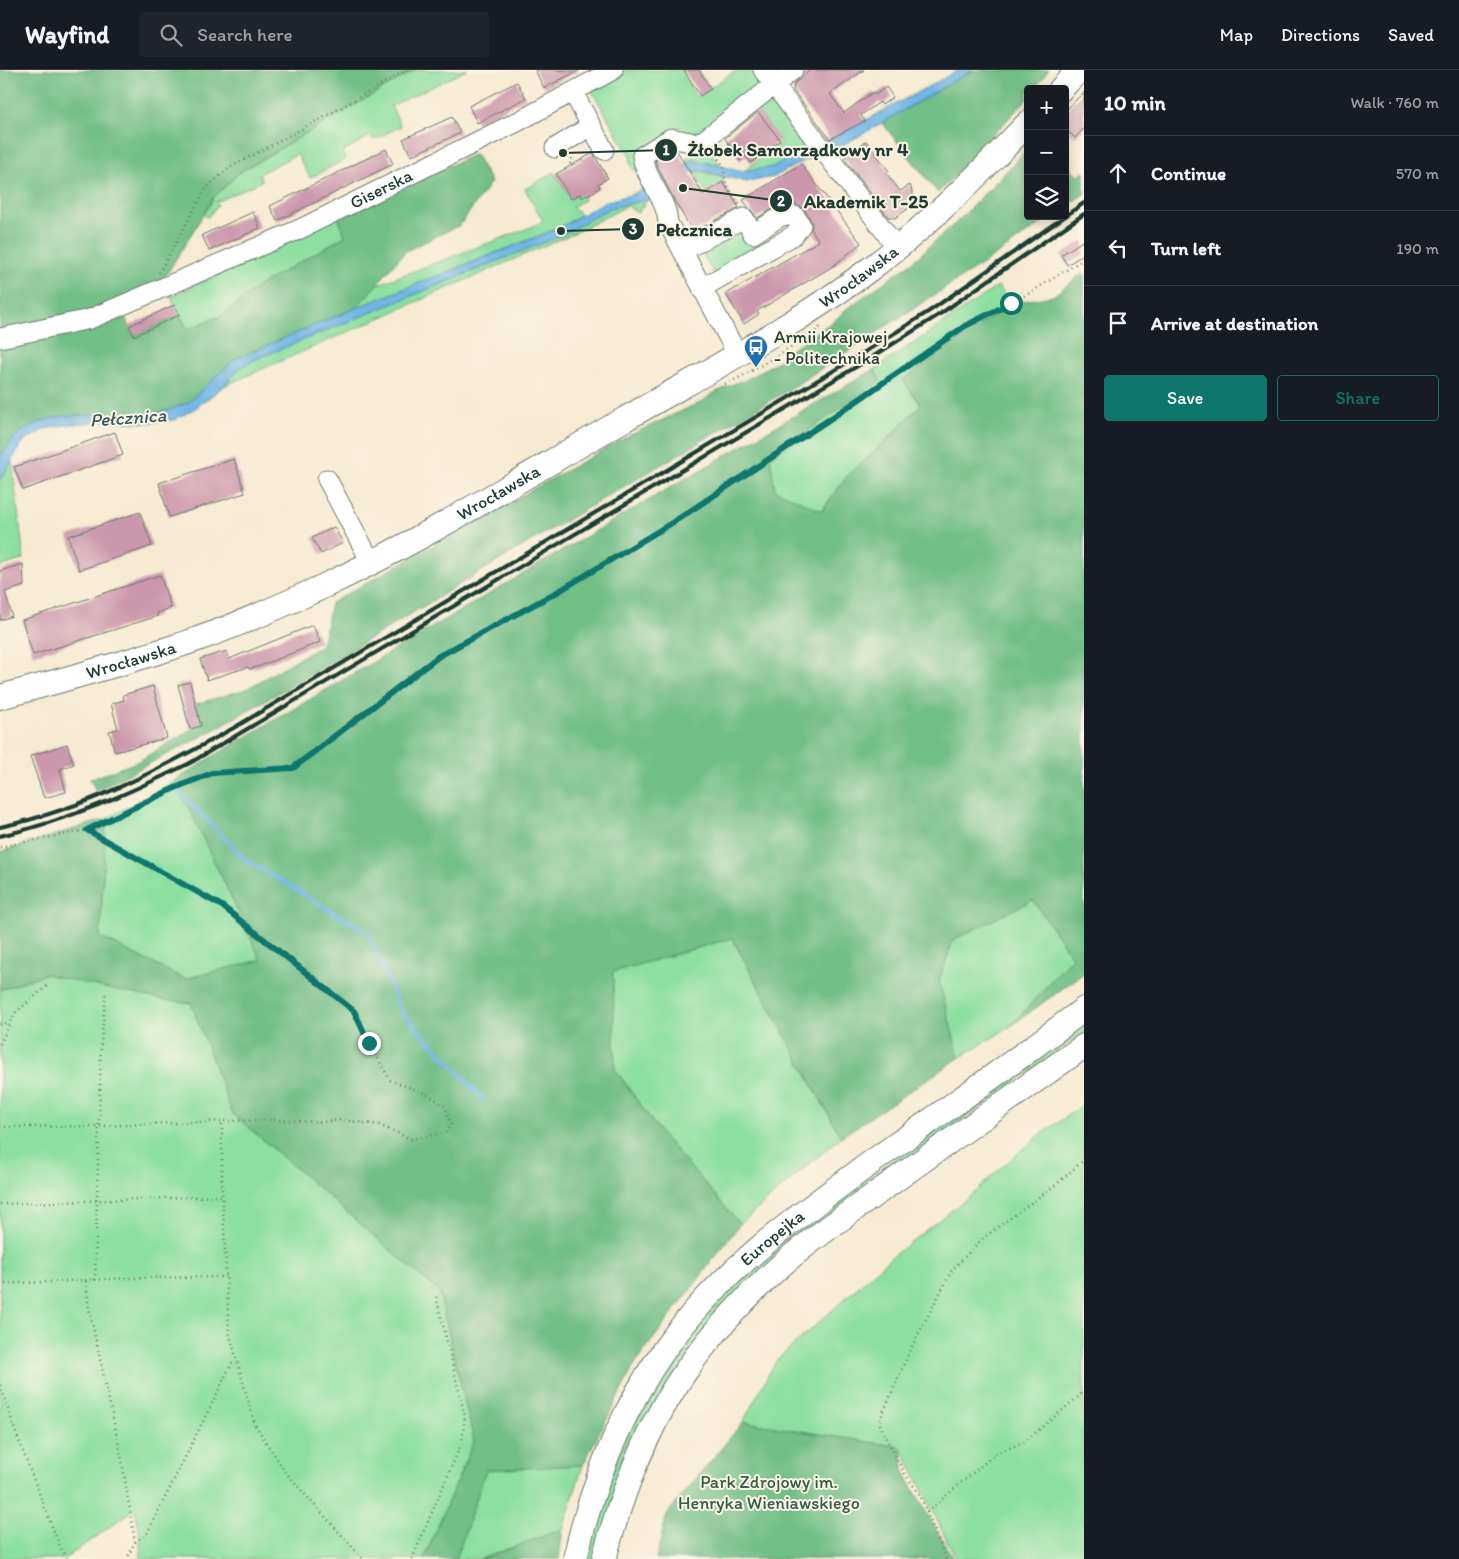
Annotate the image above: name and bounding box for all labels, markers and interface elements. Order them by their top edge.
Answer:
search box [139,12,489,57]
text: Wayfind [25,20,109,49]
icon: search [157,21,185,49]
text: Search here [197,23,293,46]
text: Map [1220,24,1253,46]
text: Directions [1281,24,1360,46]
text: Saved [1388,24,1434,46]
map controls [1024,85,1069,220]
button: + [1024,85,1069,130]
text: 10 min [1104,90,1166,115]
text: Walk · 760 m [1351,93,1439,112]
button: − [1024,130,1069,175]
callout: Żłobek Samorządkowy nr 4 [653,133,919,167]
text: Żłobek Samorządkowy nr 4 [688,138,909,161]
text: 1 [663,141,670,159]
icon: ahead [1104,159,1132,187]
text: Continue [1151,162,1226,185]
street label: Giserska [346,164,417,214]
text: 570 m [1396,164,1439,183]
button: layers [1024,175,1069,220]
callout: Akademik T-25 [769,184,938,218]
text: Akademik T-25 [803,190,928,213]
text: 2 [777,192,785,210]
callout: Pełcznica [621,212,742,246]
text: Pełcznica [656,218,733,241]
text: 3 [629,220,637,238]
icon: left [1104,234,1132,262]
text: Turn left [1151,237,1221,260]
text: 190 m [1396,239,1439,258]
street label: Wrocławska [815,240,903,313]
route start [1000,292,1023,315]
icon: arrive [1104,309,1132,337]
text: Arrive at destination [1151,312,1318,335]
place label: Armii Krajowej - Politechnika [774,326,887,369]
bus stop icon: Armii Krajowej - Politechnika [743,334,769,368]
button: Save [1104,375,1267,421]
button: Share [1277,375,1439,421]
water label: Pełcznica [89,403,167,432]
street label: Wrocławska [453,459,545,525]
street label: Wrocławska [83,636,179,684]
route end [358,1032,381,1055]
street label: Europejka [735,1204,809,1271]
park label: Park Zdrojowy im. Henryka Wieniawskiego [678,1471,860,1514]

